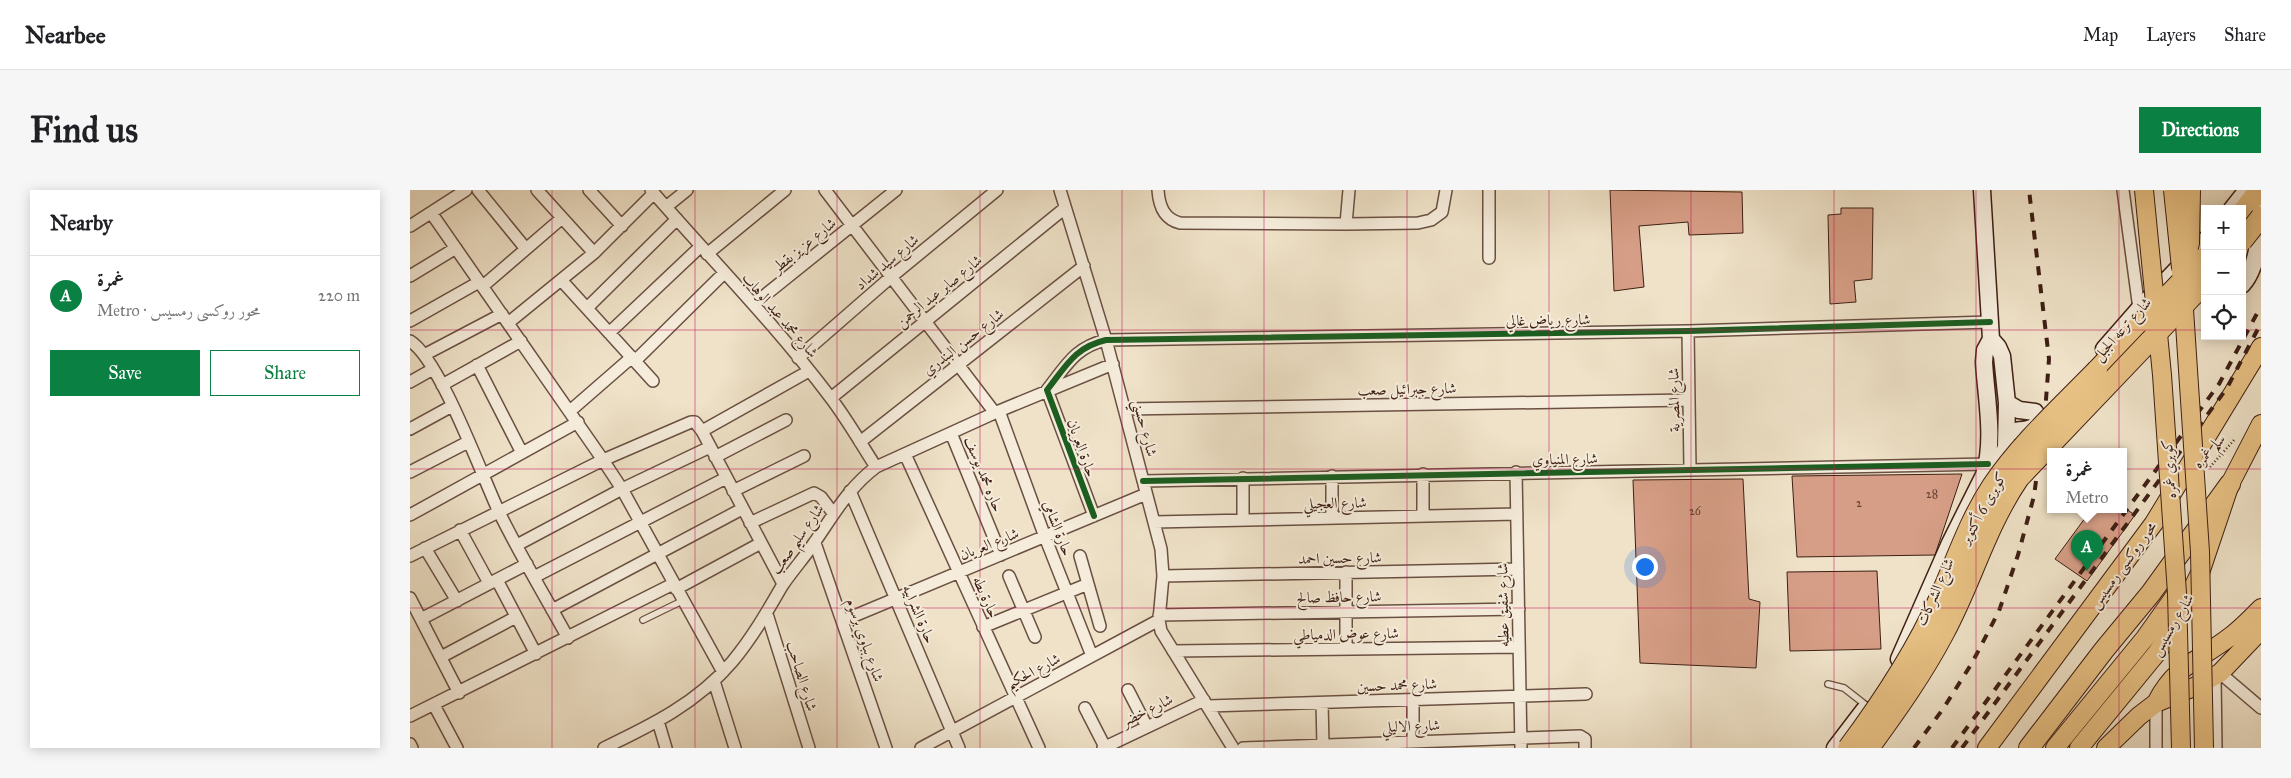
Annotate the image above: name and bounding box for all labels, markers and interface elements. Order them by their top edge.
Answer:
text: Nearbee [25,20,106,50]
text: Map [2083,24,2118,46]
text: Layers [2146,24,2196,46]
text: Share [2224,24,2266,46]
button: Directions [2139,107,2261,153]
text: Find us [30,109,138,152]
map controls [2201,205,2246,340]
button: + [2201,205,2246,250]
text: Nearby [50,210,113,236]
street label: شارع عزيز بقطر [767,214,842,281]
street label: شارع سيد شداد [852,230,925,297]
button: − [2201,250,2246,295]
street label: شارع صابر عبد الرحمن [892,251,988,334]
text: غمرة [97,268,124,291]
street label: شارع محمد عبد الوهاب [735,269,822,364]
text: A [61,286,71,305]
text: 220 m [318,286,360,305]
street label: شارع ترعه الجبل [2089,294,2158,367]
button: locate [2201,295,2246,340]
text: Metro · محور روكسى رمسيس [97,301,260,320]
street label: شارع حسن البندري [919,305,1010,382]
street label: شارع رياض غالي [1505,310,1591,334]
button: Save [50,350,200,396]
button: Share [210,350,360,396]
street label: شارع المصرية [1664,368,1688,432]
street label: شارع جبرائيل صعب [1357,379,1457,403]
street label: شارع حسني [1124,397,1161,460]
street label: حارة العريان [1062,416,1101,480]
street label: سلم غمره [2189,430,2234,476]
street label: حاره محمد يوسف [961,433,1007,515]
street label: كوبري غمره [2158,439,2183,499]
popup [2047,448,2127,513]
street label: شارع المنياوي [1532,449,1598,473]
text: غمرة [2066,458,2093,481]
street label: كوبرى 6 أكتوبر [1953,468,2010,549]
house number: 28 [1926,487,1938,501]
text: Metro [2066,488,2108,507]
street label: شارع العجيلي [1303,493,1367,518]
house number: 2 [1856,496,1862,510]
street label: حارة الشامي [1036,498,1077,559]
street label: شارع سليم صعب [766,500,833,581]
house number: 26 [1689,504,1702,518]
street label: محور روكسى رمسيس [2085,518,2162,613]
street label: شارع العريان [957,524,1023,568]
pin: A [2071,530,2103,571]
street label: شارع حسين احمد [1298,548,1382,572]
your location [1632,554,1658,580]
street label: شارع الشركات [1912,555,1962,630]
street label: شارع شفيق عطيه [1493,563,1517,647]
street label: حارة بطه [969,573,1003,621]
street label: حارة الشرابيه [898,582,939,647]
street label: شارع حافظ صالح [1296,587,1382,612]
street label: شارع رمسيس [2146,591,2201,661]
street label: شارع بباوي برسوم [839,596,888,685]
street label: شارع عوض الدمياطي [1293,624,1399,649]
street label: شارع الصاحب [779,639,821,714]
street label: شارع الحكيم [1003,649,1066,698]
street label: شارع محمد حسين [1357,675,1438,699]
street label: شارع خضر [1117,690,1177,735]
street label: شارع الاليلي [1382,716,1441,741]

